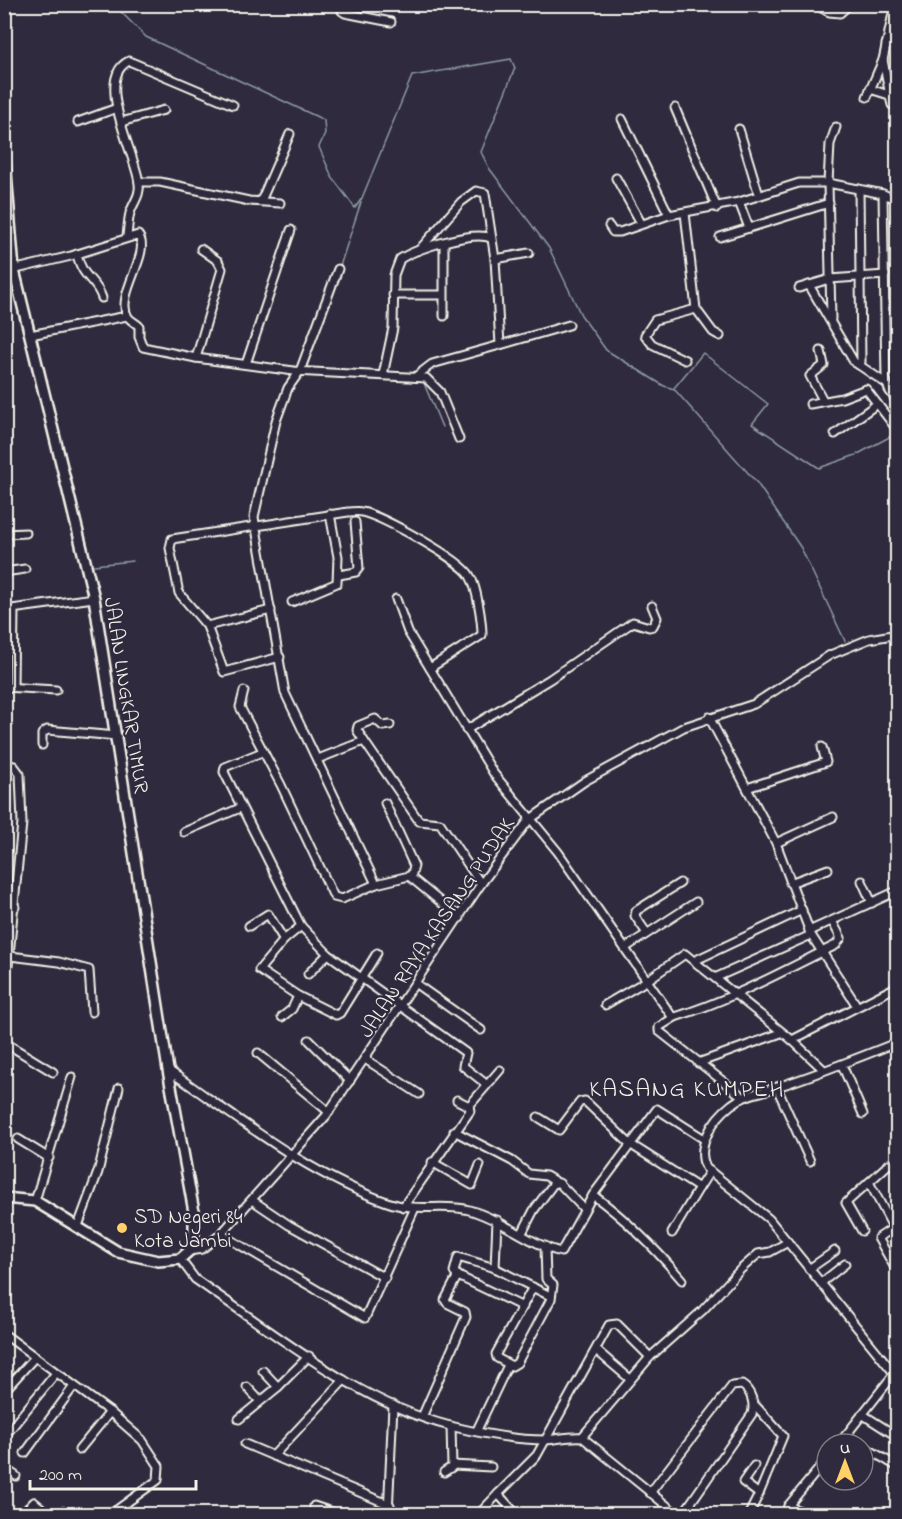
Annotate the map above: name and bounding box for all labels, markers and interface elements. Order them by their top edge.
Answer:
street label: JALAN LINGKAR TIMUR [95,595,155,796]
street label: JALAN RAYA KASANG PUDAK [352,811,523,1045]
district label: KASANG KUMPEH [589,1073,785,1108]
place label: SD Negeri 84 Kota Jambi [134,1203,243,1257]
marker: SD Negeri 84 Kota Jambi [115,1221,129,1235]
north arrow [815,1432,875,1492]
text: U [840,1437,850,1461]
scale bar [30,1453,196,1491]
text: 200 m [39,1463,82,1489]

